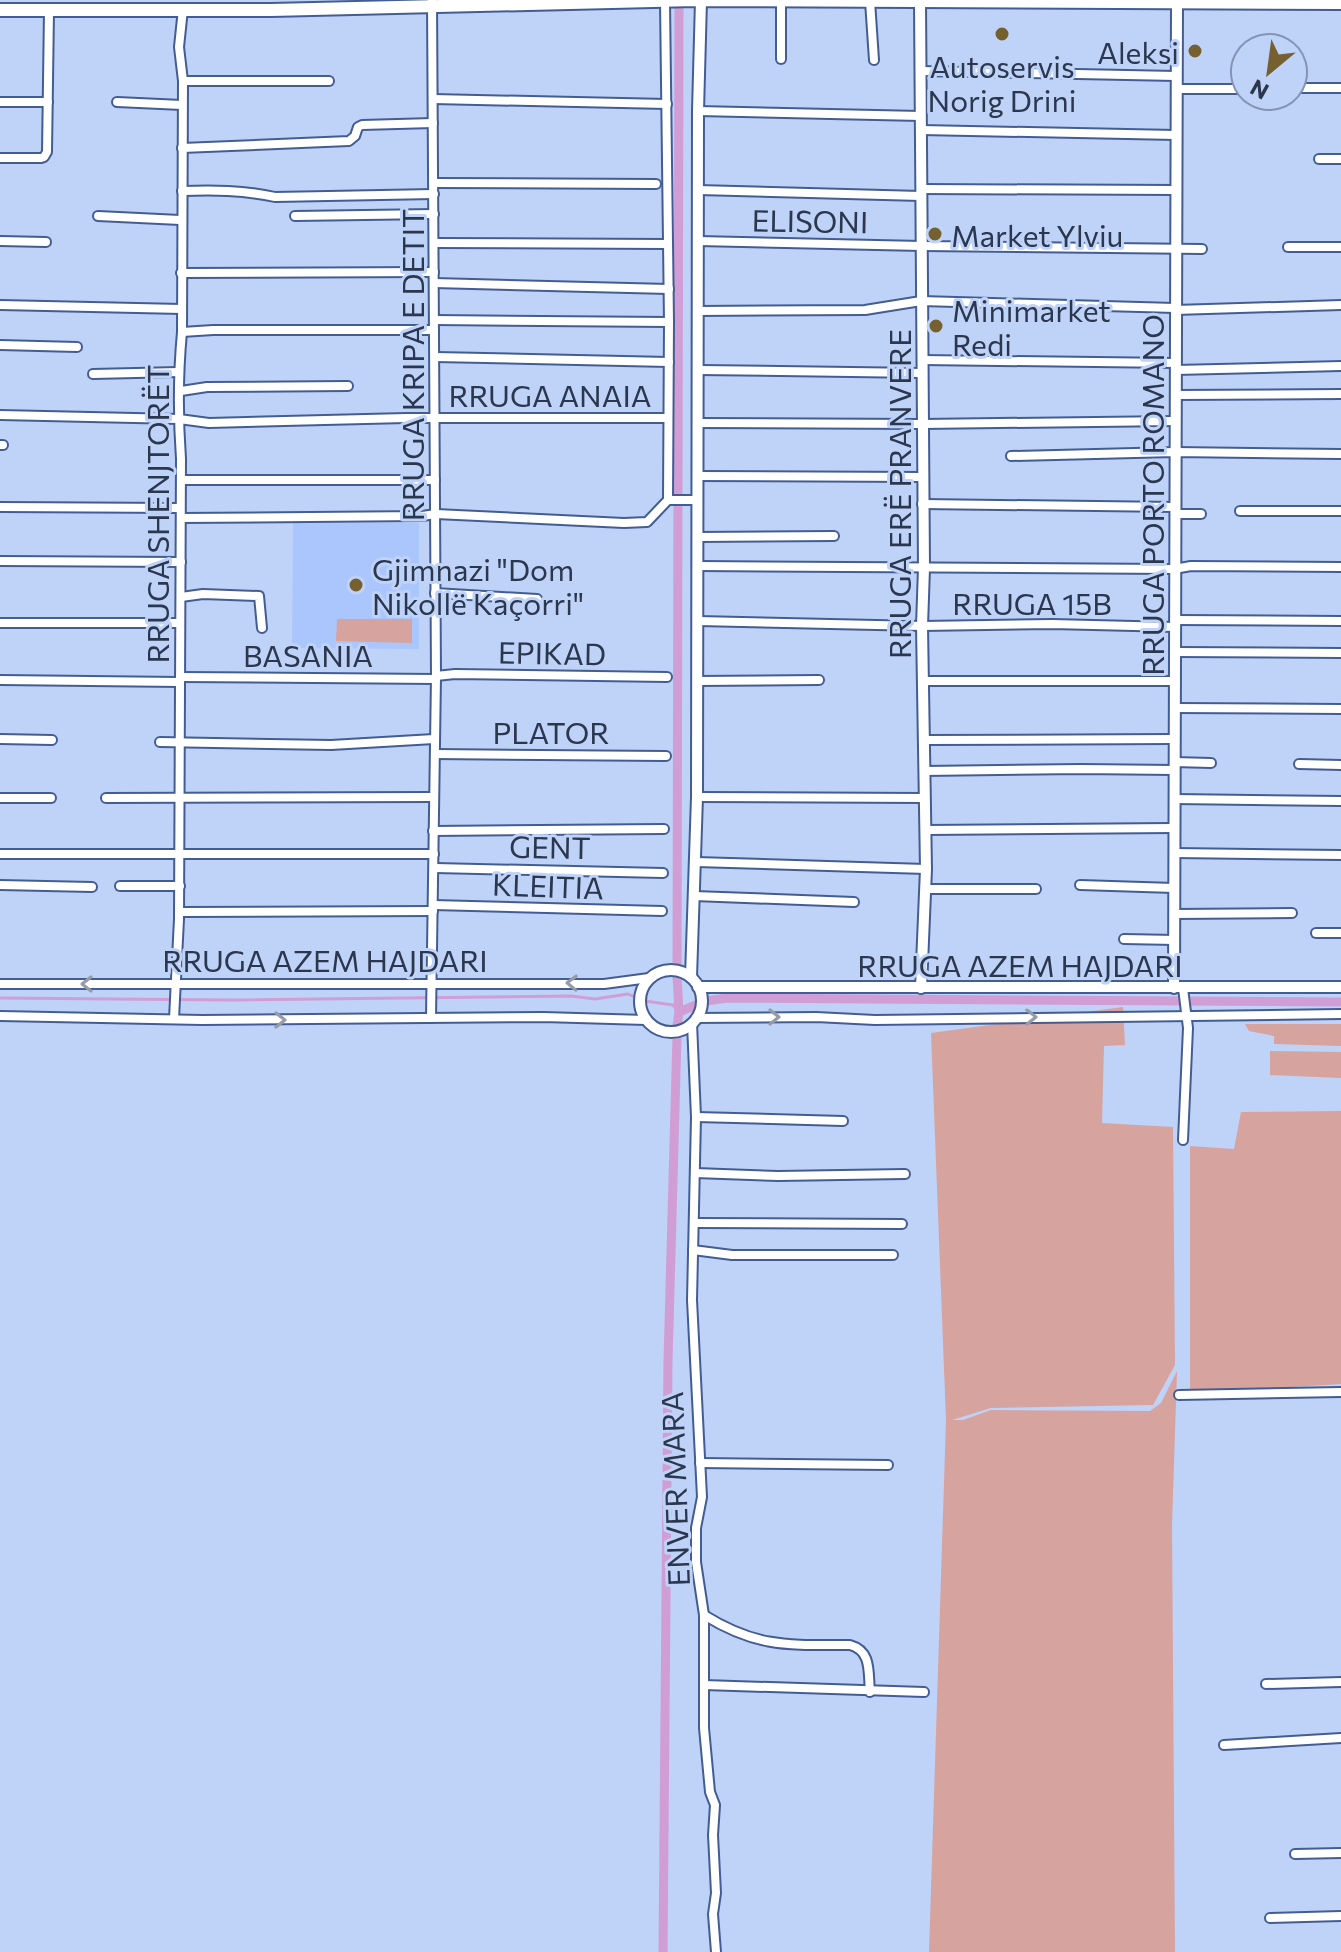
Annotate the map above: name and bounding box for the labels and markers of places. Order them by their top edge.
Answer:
marker: Autoservis Norig Drini [993,25,1011,43]
place label: Aleksi [1097,33,1179,70]
marker: Aleksi [1186,42,1204,60]
place label: Autoservis Norig Drini [928,47,1076,118]
place label: Market Ylviu [951,216,1123,253]
marker: Market Ylviu [926,225,944,243]
place label: Minimarket Redi [952,291,1111,362]
marker: Minimarket Redi [927,317,945,335]
place label: Gjimnazi "Dom Nikollë Kaçorri" [372,550,584,621]
marker: Gjimnazi "Dom Nikollë Kaçorri" [347,576,365,594]

